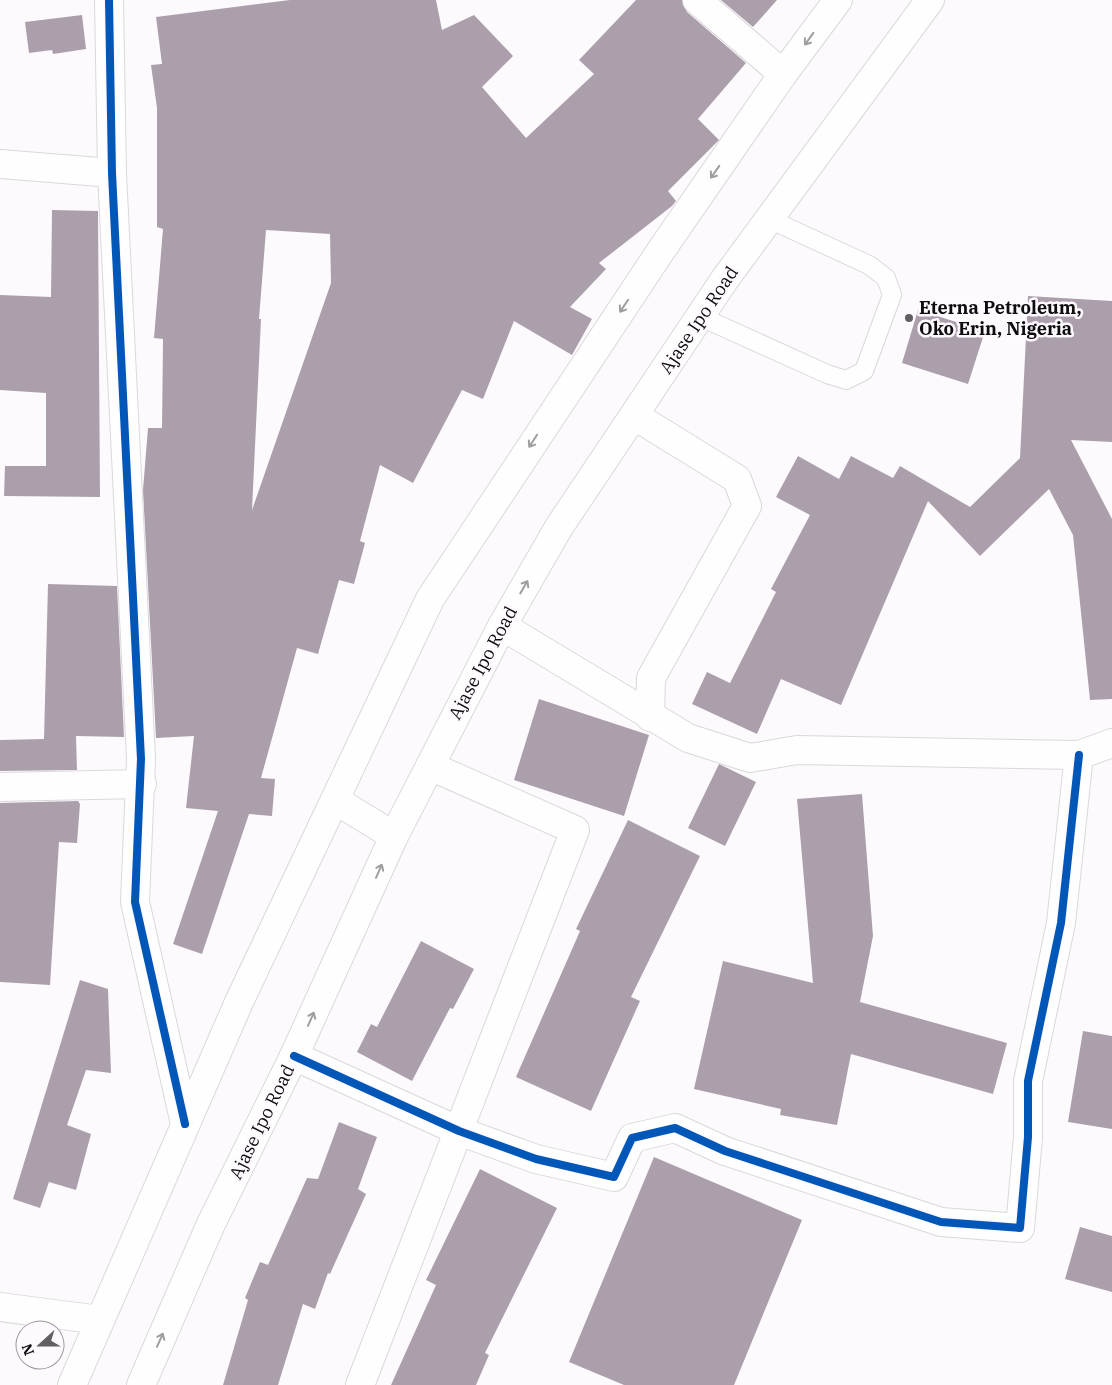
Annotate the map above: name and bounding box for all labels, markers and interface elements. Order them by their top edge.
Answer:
one-way arrow [803,32,814,45]
one-way arrow [710,165,720,179]
street label: Ajase Ipo Road [654,261,743,378]
place label: Eterna Petroleum, Oko Erin, Nigeria [919,296,1082,340]
one-way arrow [618,299,628,313]
marker: Eterna Petroleum, Oko Erin, Nigeria [903,312,915,324]
one-way arrow [528,434,538,448]
one-way arrow [520,580,530,594]
street label: Ajase Ipo Road [443,602,522,723]
one-way arrow [374,864,384,879]
one-way arrow [307,1012,317,1027]
street label: Ajase Ipo Road [224,1061,299,1183]
north arrow [15,1320,65,1370]
one-way arrow [156,1333,166,1348]
text: N [17,1341,38,1358]

